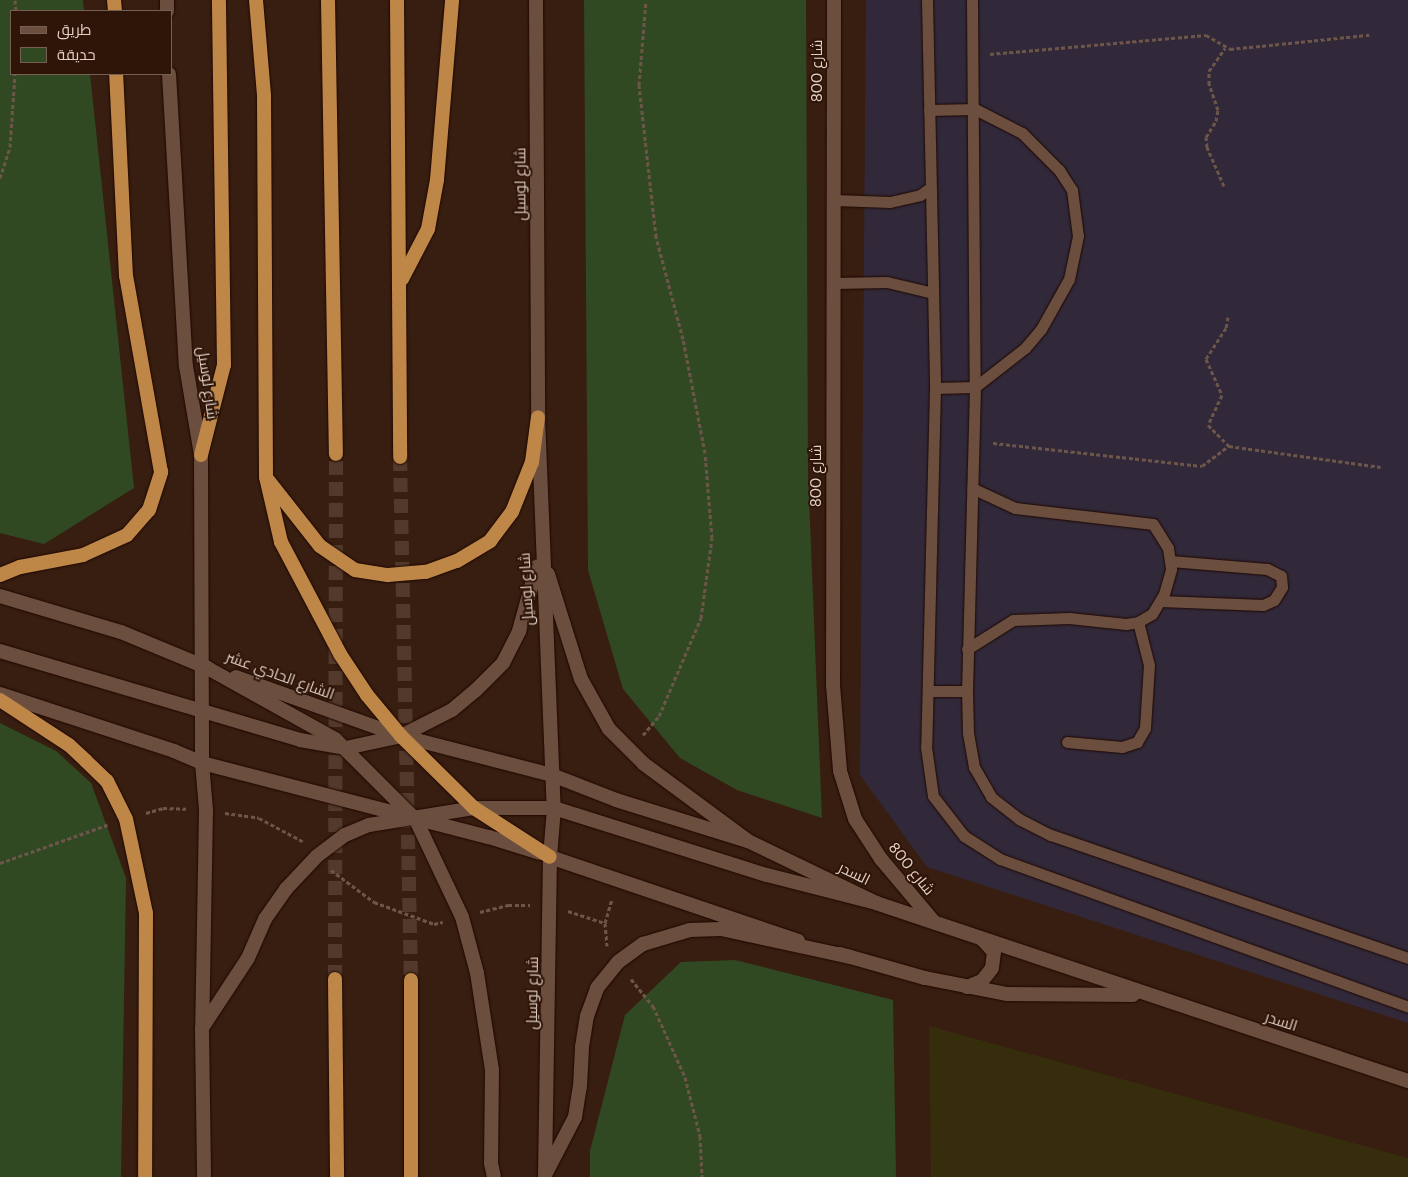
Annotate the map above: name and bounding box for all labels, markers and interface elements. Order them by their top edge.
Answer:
legend [10,10,172,75]
text: طريق [57,20,91,40]
street label: شارع 800 [809,40,827,102]
text: حديقة [57,45,96,65]
street label: شارع لوسيل [512,147,530,221]
street label: شارع لوسيل [193,346,221,420]
street label: شارع 800 [808,445,826,507]
street label: شارع لوسيل [516,552,538,626]
street label: الشارع الحادي عشر [223,648,337,704]
street label: شارع 800 [884,839,938,899]
street label: السدر [835,859,873,889]
street label: شارع لوسيل [523,956,543,1030]
street label: السدر [1263,1008,1299,1036]

